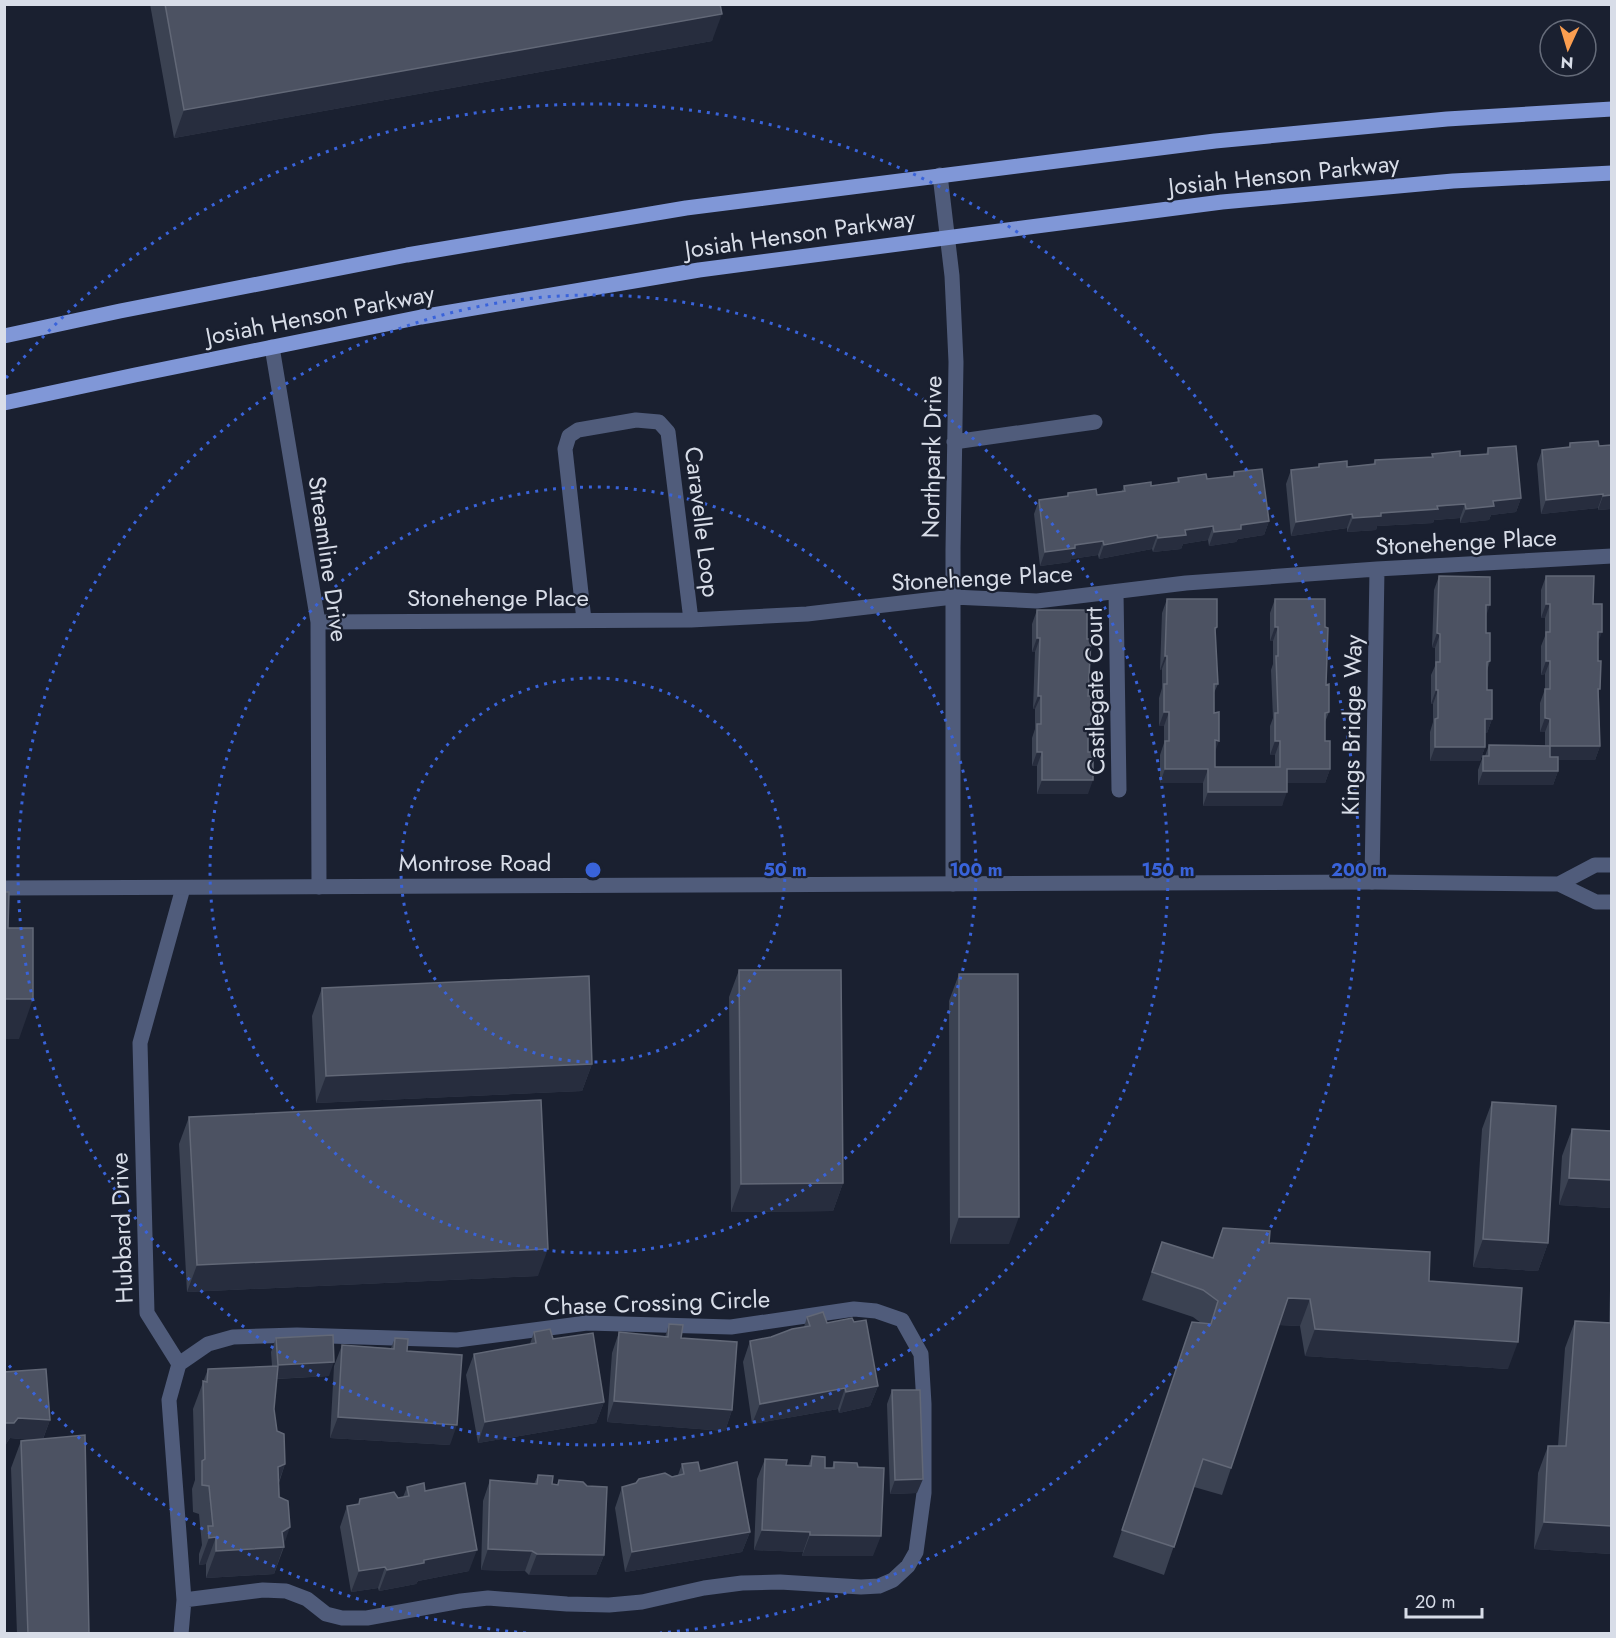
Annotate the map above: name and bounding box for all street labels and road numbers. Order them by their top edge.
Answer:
street label: Josiah Henson Parkway [1164,145,1402,204]
street label: Josiah Henson Parkway [680,200,918,267]
street label: Josiah Henson Parkway [200,275,438,354]
street label: Northpark Drive [913,375,950,539]
street label: Caravelle Loop [676,445,729,599]
street label: Streamline Drive [300,474,357,644]
street label: Stonehenge Place [1374,519,1558,564]
street label: Stonehenge Place [890,555,1074,600]
street label: Stonehenge Place [407,580,589,615]
street label: Castlegate Court [1076,606,1113,775]
street label: Kings Bridge Way [1332,634,1371,816]
street label: Montrose Road [399,845,551,880]
street label: Hubbard Drive [101,1152,142,1304]
street label: Chase Crossing Circle [543,1281,771,1324]

